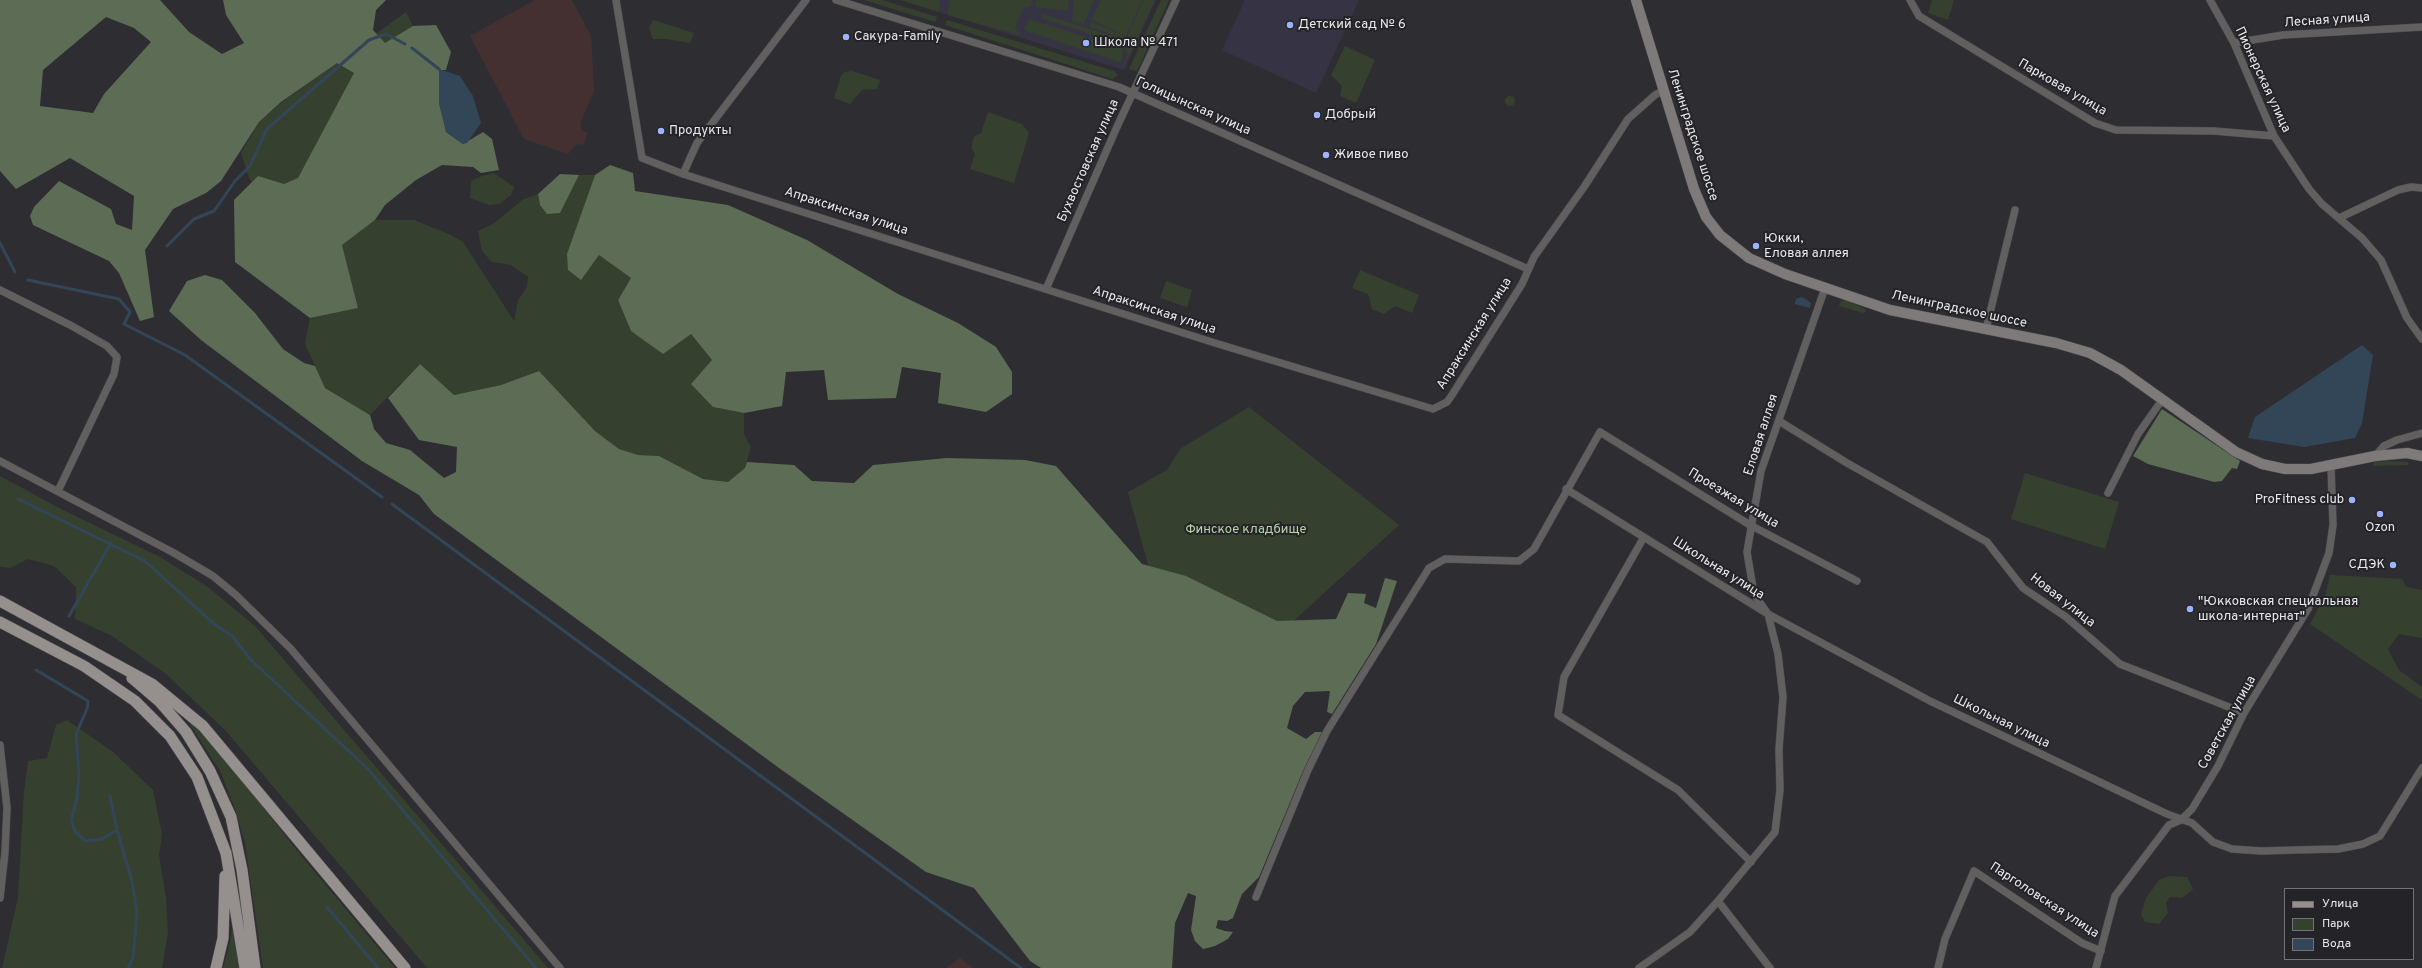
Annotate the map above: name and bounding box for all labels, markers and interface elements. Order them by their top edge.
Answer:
street label: Лесная улица [2283,10,2371,32]
place label: Детский сад № 6 [1298,17,1406,33]
marker: Детский сад № 6 [1285,20,1295,30]
street label: Пионерская улица [2231,25,2293,135]
place label: Сакура-Family [854,29,941,45]
marker: Сакура-Family [841,32,851,42]
place label: Школа № 471 [1094,35,1178,51]
marker: Школа № 471 [1081,38,1091,48]
street label: Парковая улица [2015,56,2109,120]
street label: Ленинградское шоссе [1663,67,1721,203]
street label: Голицынская улица [1133,75,1253,139]
street label: Бухвостовская улица [1055,97,1123,225]
place label: Добрый [1325,107,1376,123]
marker: Добрый [1312,110,1322,120]
place label: Продукты [669,123,732,139]
marker: Продукты [656,126,666,136]
place label: Живое пиво [1334,147,1409,163]
marker: Живое пиво [1321,150,1331,160]
street label: Апраксинская улица [782,185,910,239]
place label: Юкки, Еловая аллея [1764,231,1849,262]
marker: Юкки, Еловая аллея [1751,241,1761,251]
street label: Апраксинская улица [1434,275,1516,393]
street label: Апраксинская улица [1090,284,1218,338]
street label: Ленинградское шоссе [1890,288,2028,332]
street label: Еловая аллея [1741,392,1783,478]
street label: Проезжая улица [1685,466,1781,532]
place label: ProFitness club [2255,492,2344,508]
marker: ProFitness club [2347,495,2357,505]
marker: Ozon [2375,509,2385,519]
place label: Ozon [2365,520,2395,536]
park label: Финское кладбище [1185,522,1307,538]
street label: Школьная улица [1669,534,1767,604]
place label: СДЭК [2348,557,2385,573]
marker: СДЭК [2388,560,2398,570]
street label: Новая улица [2026,571,2098,631]
place label: "Юкковская специальная школа-интернат" [2198,594,2358,625]
marker: "Юкковская специальная школа-интернат" [2185,604,2195,614]
street label: Советская улица [2196,673,2260,773]
street label: Школьная улица [1950,692,2052,752]
street label: Парголовская улица [1987,860,2101,942]
legend [2284,888,2414,960]
text: Улица [2322,896,2358,912]
text: Парк [2322,916,2350,932]
text: Вода [2322,936,2351,952]

